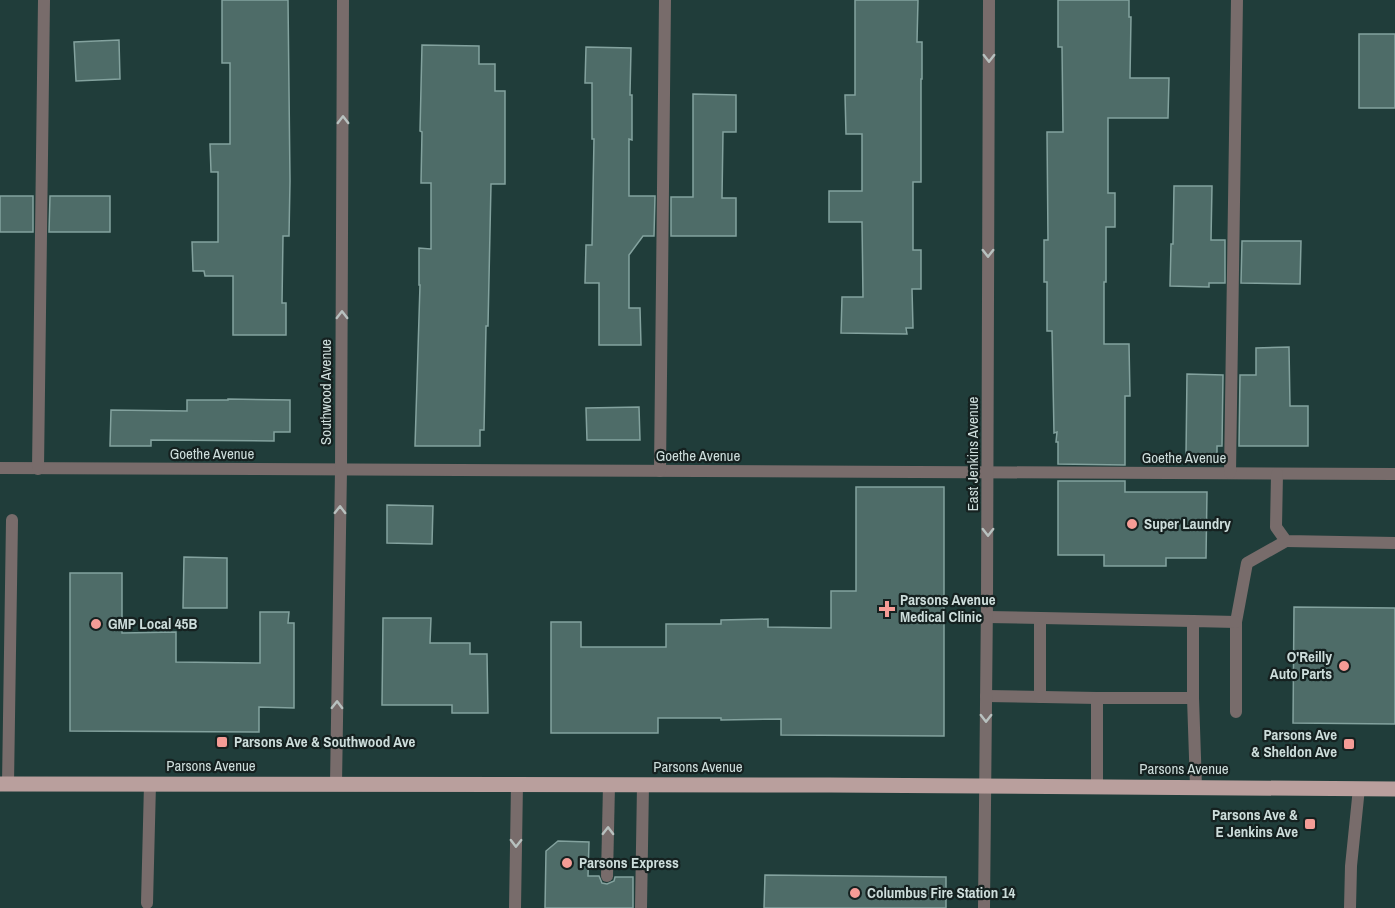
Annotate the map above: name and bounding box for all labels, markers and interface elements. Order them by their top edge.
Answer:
one-way arrow [983,54,995,63]
one-way arrow [337,115,349,124]
one-way arrow [982,249,994,258]
one-way arrow [336,310,348,319]
street label: Southwood Avenue [315,339,336,445]
street label: East Jenkins Avenue [962,397,983,511]
street label: Goethe Avenue [170,443,254,464]
street label: Goethe Avenue [656,445,740,466]
street label: Goethe Avenue [1142,447,1226,468]
one-way arrow [334,505,347,514]
place label: Super Laundry [1144,513,1231,534]
marker: Super Laundry [1125,517,1139,531]
one-way arrow [982,528,994,537]
place label: Parsons Avenue Medical Clinic [900,589,996,627]
marker: Parsons Avenue Medical Clinic [878,600,896,618]
place label: GMP Local 45B [108,613,197,634]
marker: GMP Local 45B [89,617,103,631]
place label: O'Reilly Auto Parts [1270,646,1332,684]
marker: O'Reilly Auto Parts [1337,659,1351,673]
one-way arrow [331,700,343,709]
one-way arrow [980,713,992,722]
place label: Parsons Ave & Sheldon Ave [1251,724,1337,762]
place label: Parsons Ave & Southwood Ave [234,731,416,752]
marker: Parsons Ave & Southwood Ave [215,735,229,749]
marker: Parsons Ave & Sheldon Ave [1342,737,1356,751]
street label: Parsons Avenue [166,755,256,776]
street label: Parsons Avenue [653,756,743,777]
street label: Parsons Avenue [1139,758,1229,779]
place label: Parsons Ave & E Jenkins Ave [1212,804,1298,842]
marker: Parsons Ave & E Jenkins Ave [1303,817,1317,831]
one-way arrow [602,826,614,835]
one-way arrow [510,838,522,847]
place label: Parsons Express [579,852,679,873]
marker: Parsons Express [560,856,574,870]
place label: Columbus Fire Station 14 [867,882,1015,903]
marker: Columbus Fire Station 14 [848,886,862,900]

